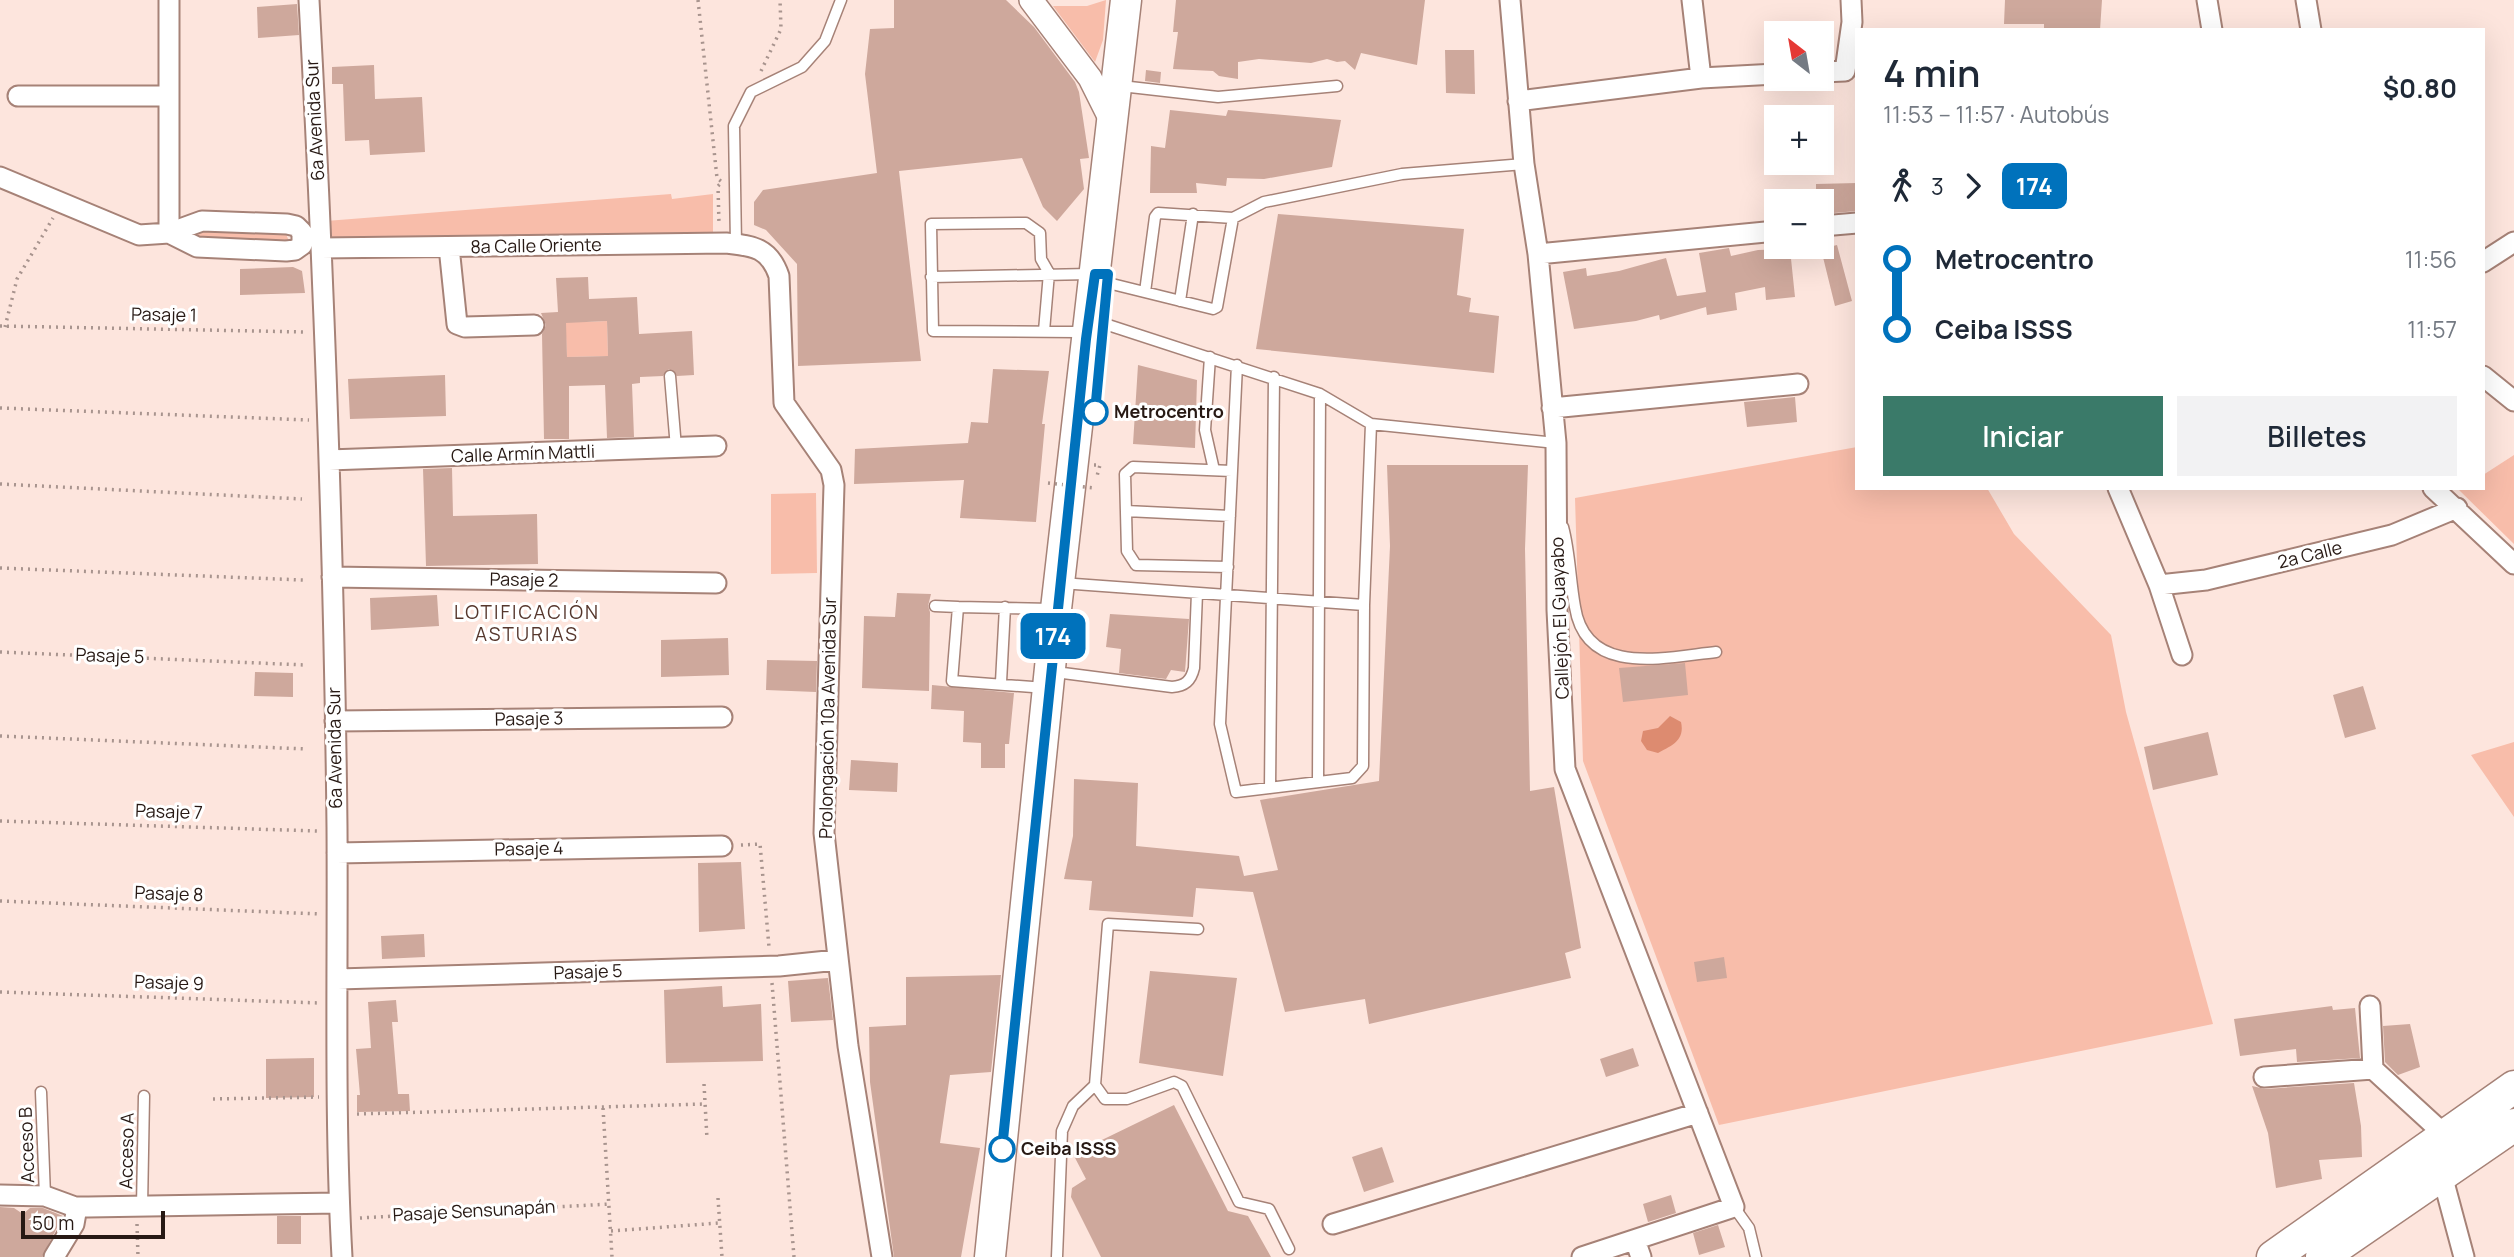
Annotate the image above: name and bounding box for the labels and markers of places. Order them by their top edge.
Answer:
marker: Metrocentro [1082,399,1108,425]
place label: Metrocentro [1114,399,1224,423]
marker: Ceiba ISSS [989,1136,1015,1162]
place label: Ceiba ISSS [1021,1136,1116,1160]

